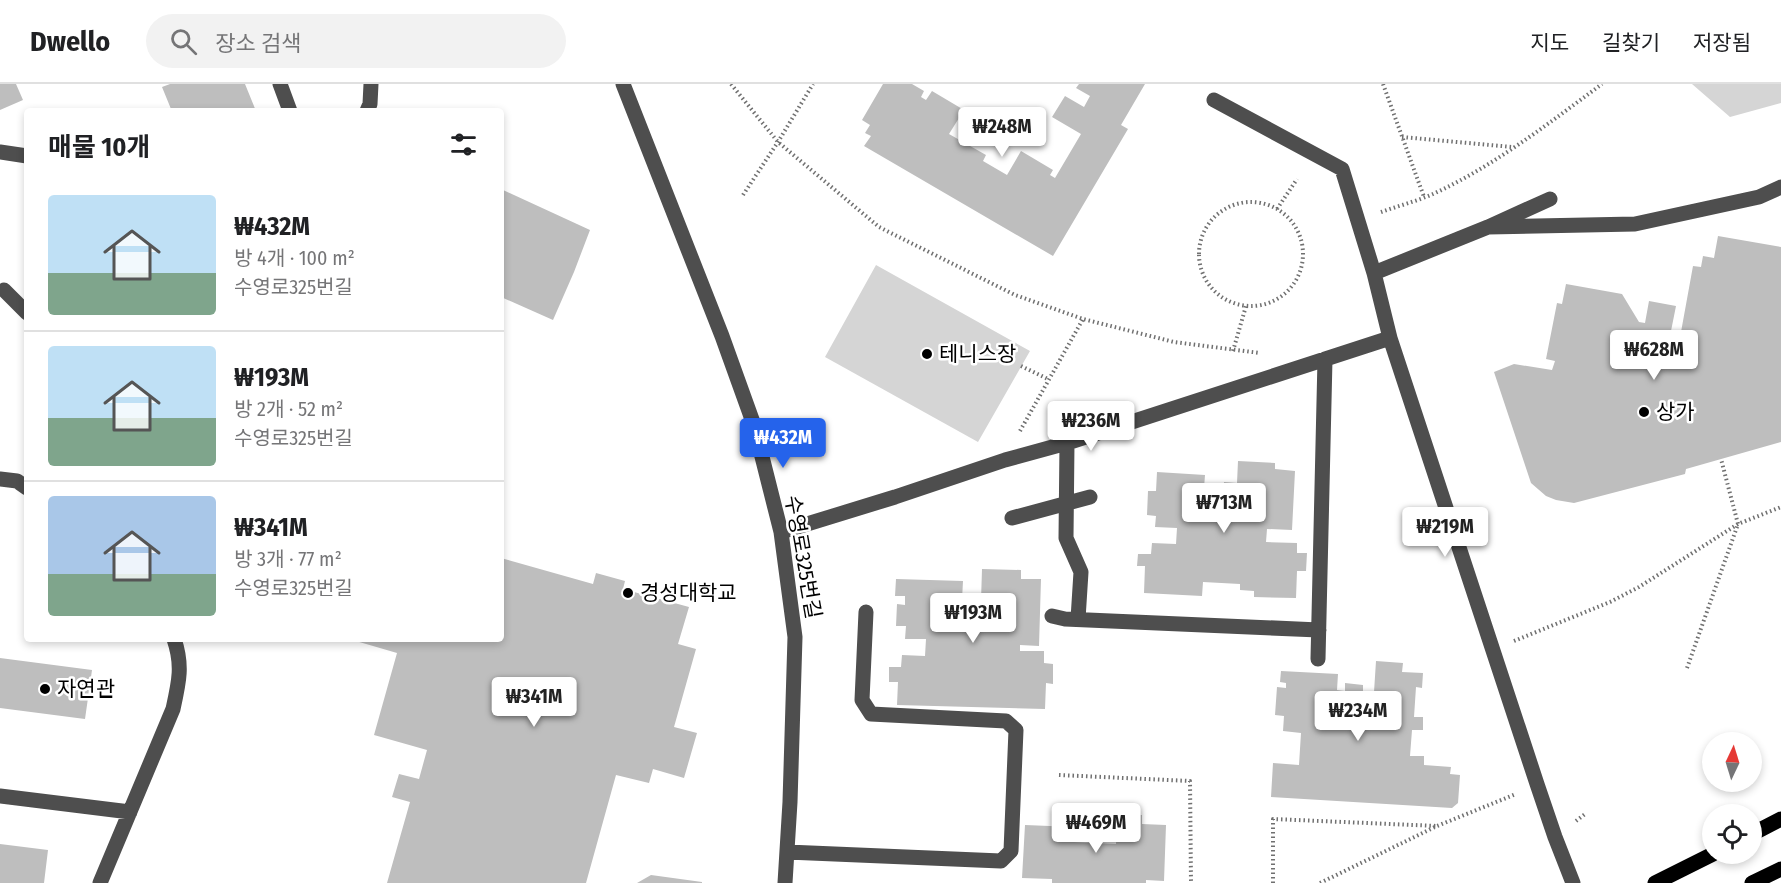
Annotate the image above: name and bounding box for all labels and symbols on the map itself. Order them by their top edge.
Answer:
pin: ₩248M [960,107,1044,158]
pin: ₩628M [1612,330,1696,381]
place label: 테니스장 [939,341,1016,367]
marker: 테니스장 [920,347,934,361]
place label: 상가 [1656,399,1695,425]
pin: ₩236M [1049,401,1133,452]
marker: 상가 [1637,405,1651,419]
pin: ₩432M [741,418,825,469]
pin: ₩713M [1182,483,1266,534]
street label: 수영로325번길 [779,493,827,621]
pin: ₩219M [1403,507,1487,558]
place label: 경성대학교 [640,580,737,606]
marker: 경성대학교 [621,586,635,600]
pin: ₩193M [931,593,1015,644]
place label: 자연관 [57,676,115,702]
pin: ₩341M [492,677,576,728]
marker: 자연관 [38,682,52,696]
pin: ₩234M [1316,691,1400,742]
north arrow [1702,732,1762,792]
pin: ₩469M [1054,803,1138,854]

